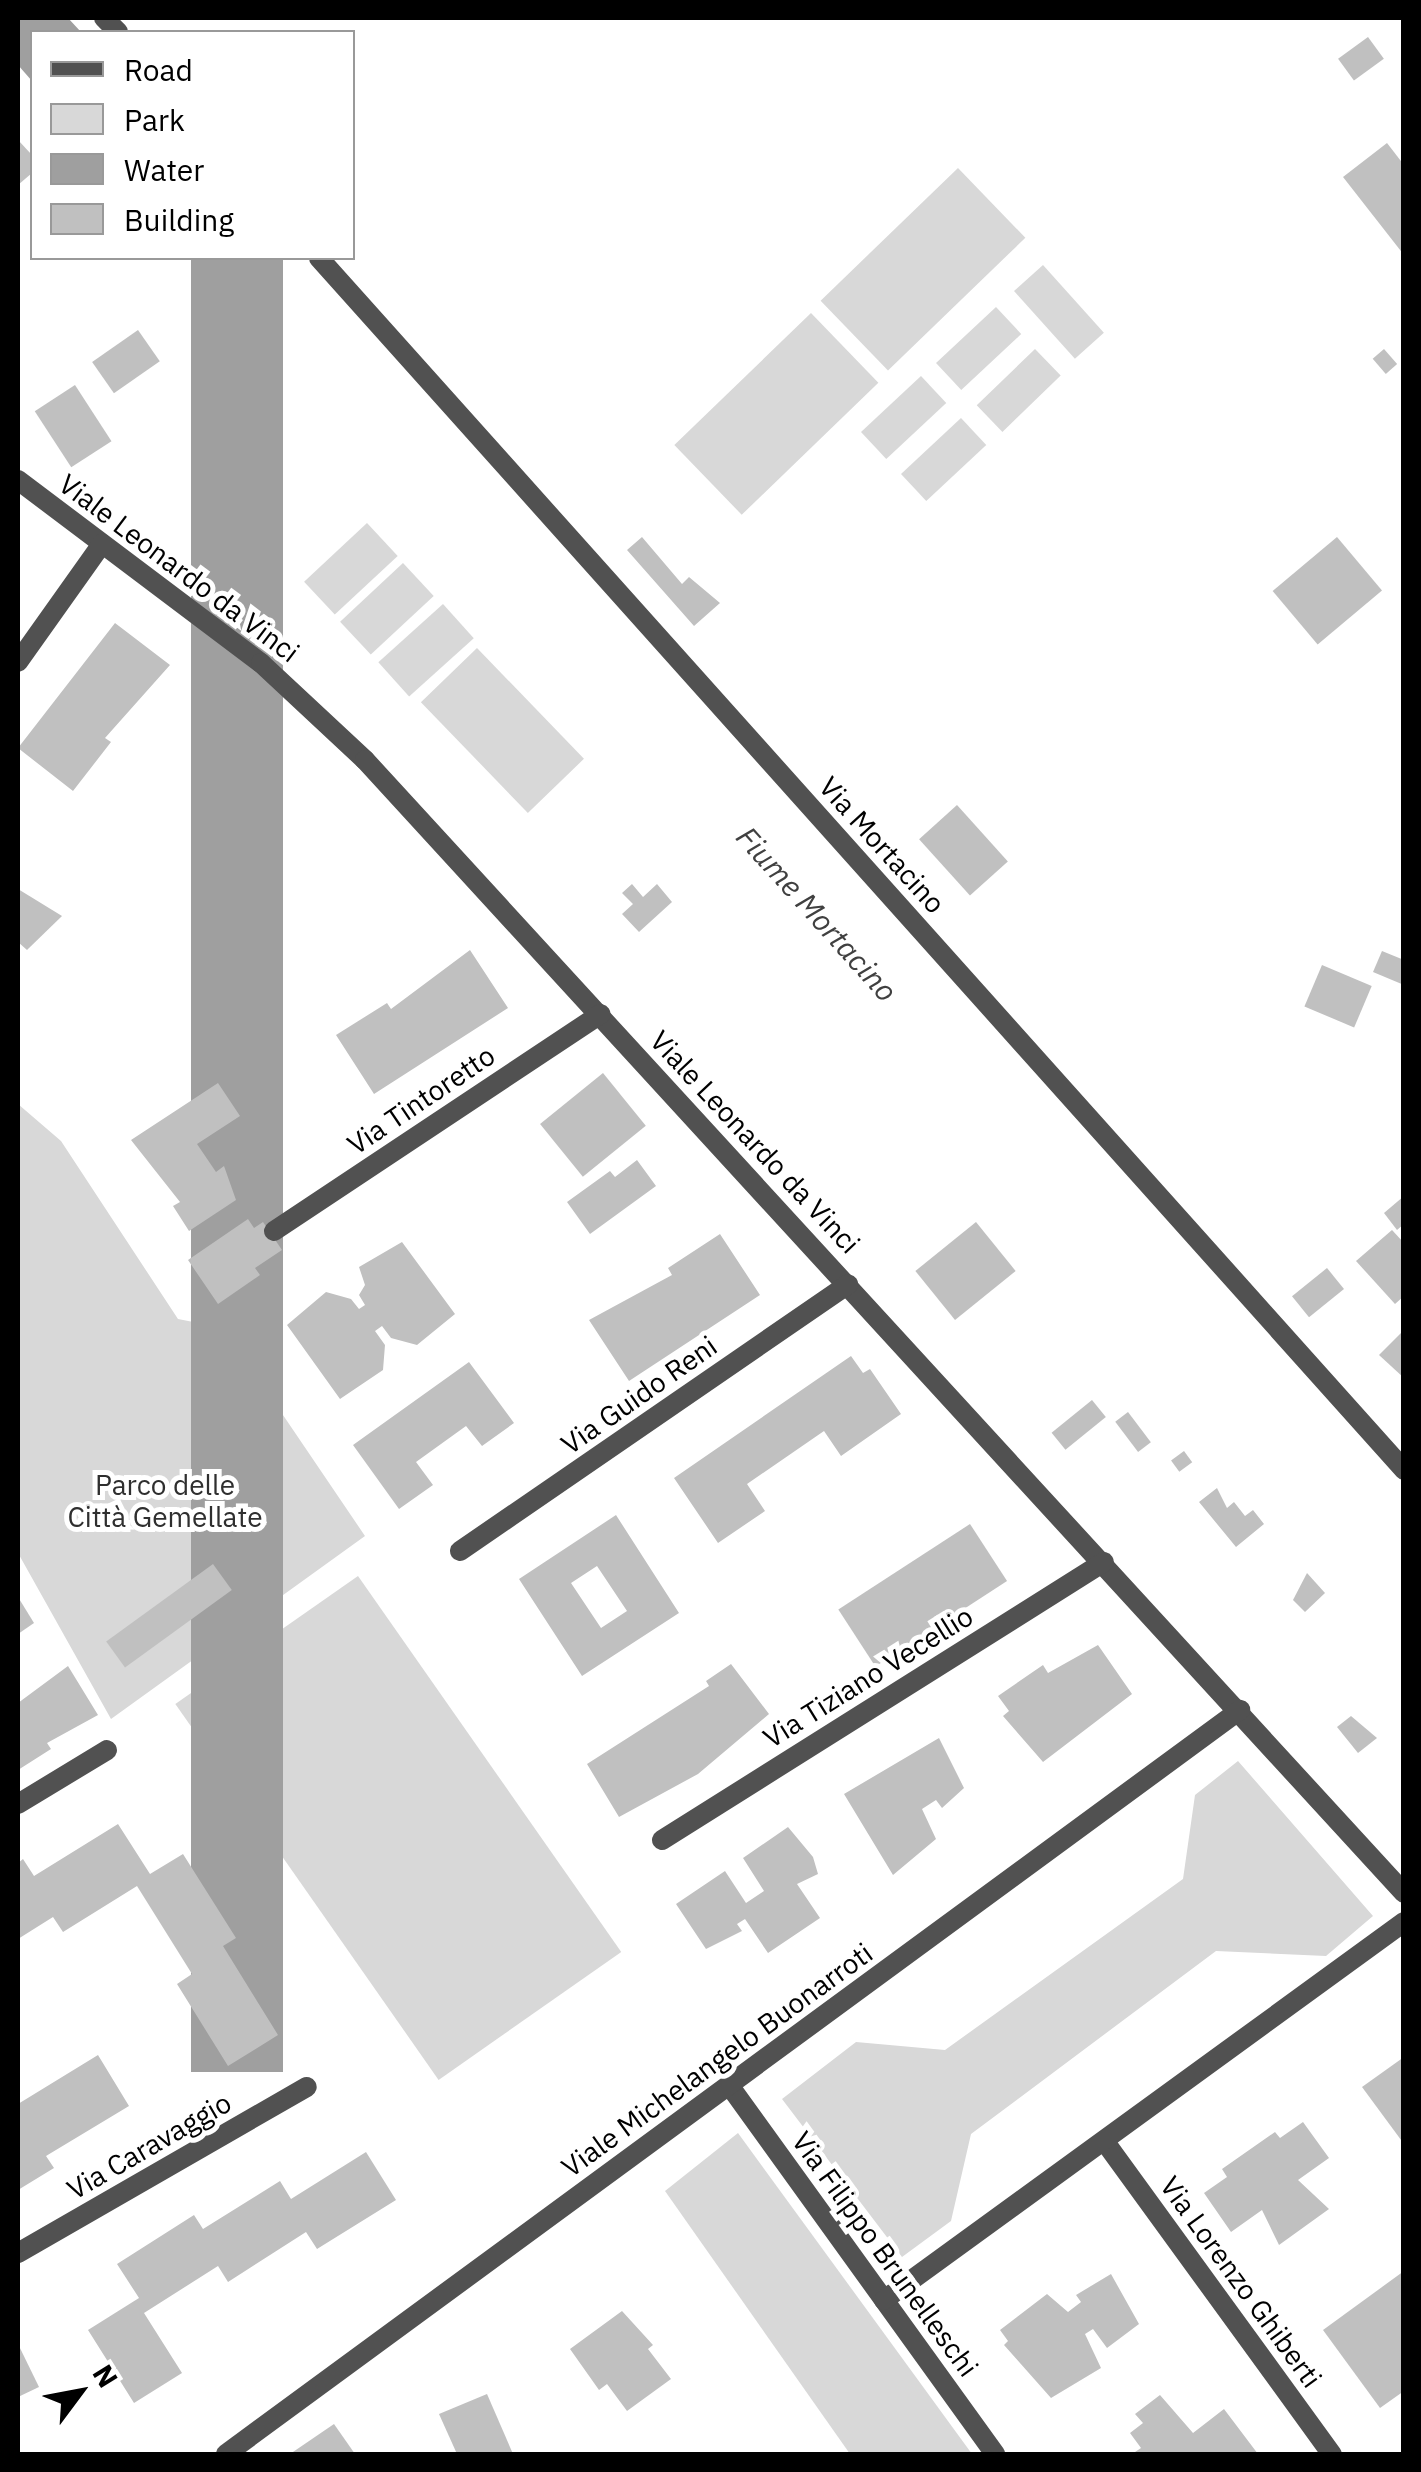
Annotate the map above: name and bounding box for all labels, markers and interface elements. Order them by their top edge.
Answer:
legend [30,30,355,260]
text: Road [124,50,193,89]
text: Park [124,100,185,139]
text: Water [124,150,204,189]
text: Building [124,200,234,239]
street label: Viale Leonardo da Vinci [52,467,306,669]
street label: Via Mortacino [812,770,952,920]
water label: Fiume Mortacino [729,819,905,1009]
street label: Viale Leonardo da Vinci [643,1024,867,1260]
street label: Via Tintoretto [341,1038,501,1162]
street label: Via Guido Reni [555,1329,723,1461]
park label: Parco delle Città Gemellate [67,1468,263,1534]
street label: Via Tiziano Vecellio [757,1599,979,1755]
street label: Viale Michelangelo Buonarroti [555,1936,879,2184]
street label: Via Caravaggio [61,2086,237,2206]
street label: Via Filippo Brunelleschi [785,2125,985,2383]
street label: Via Lorenzo Ghiberti [1153,2170,1329,2394]
north arrow [30,2342,130,2442]
text: N [85,2357,127,2394]

